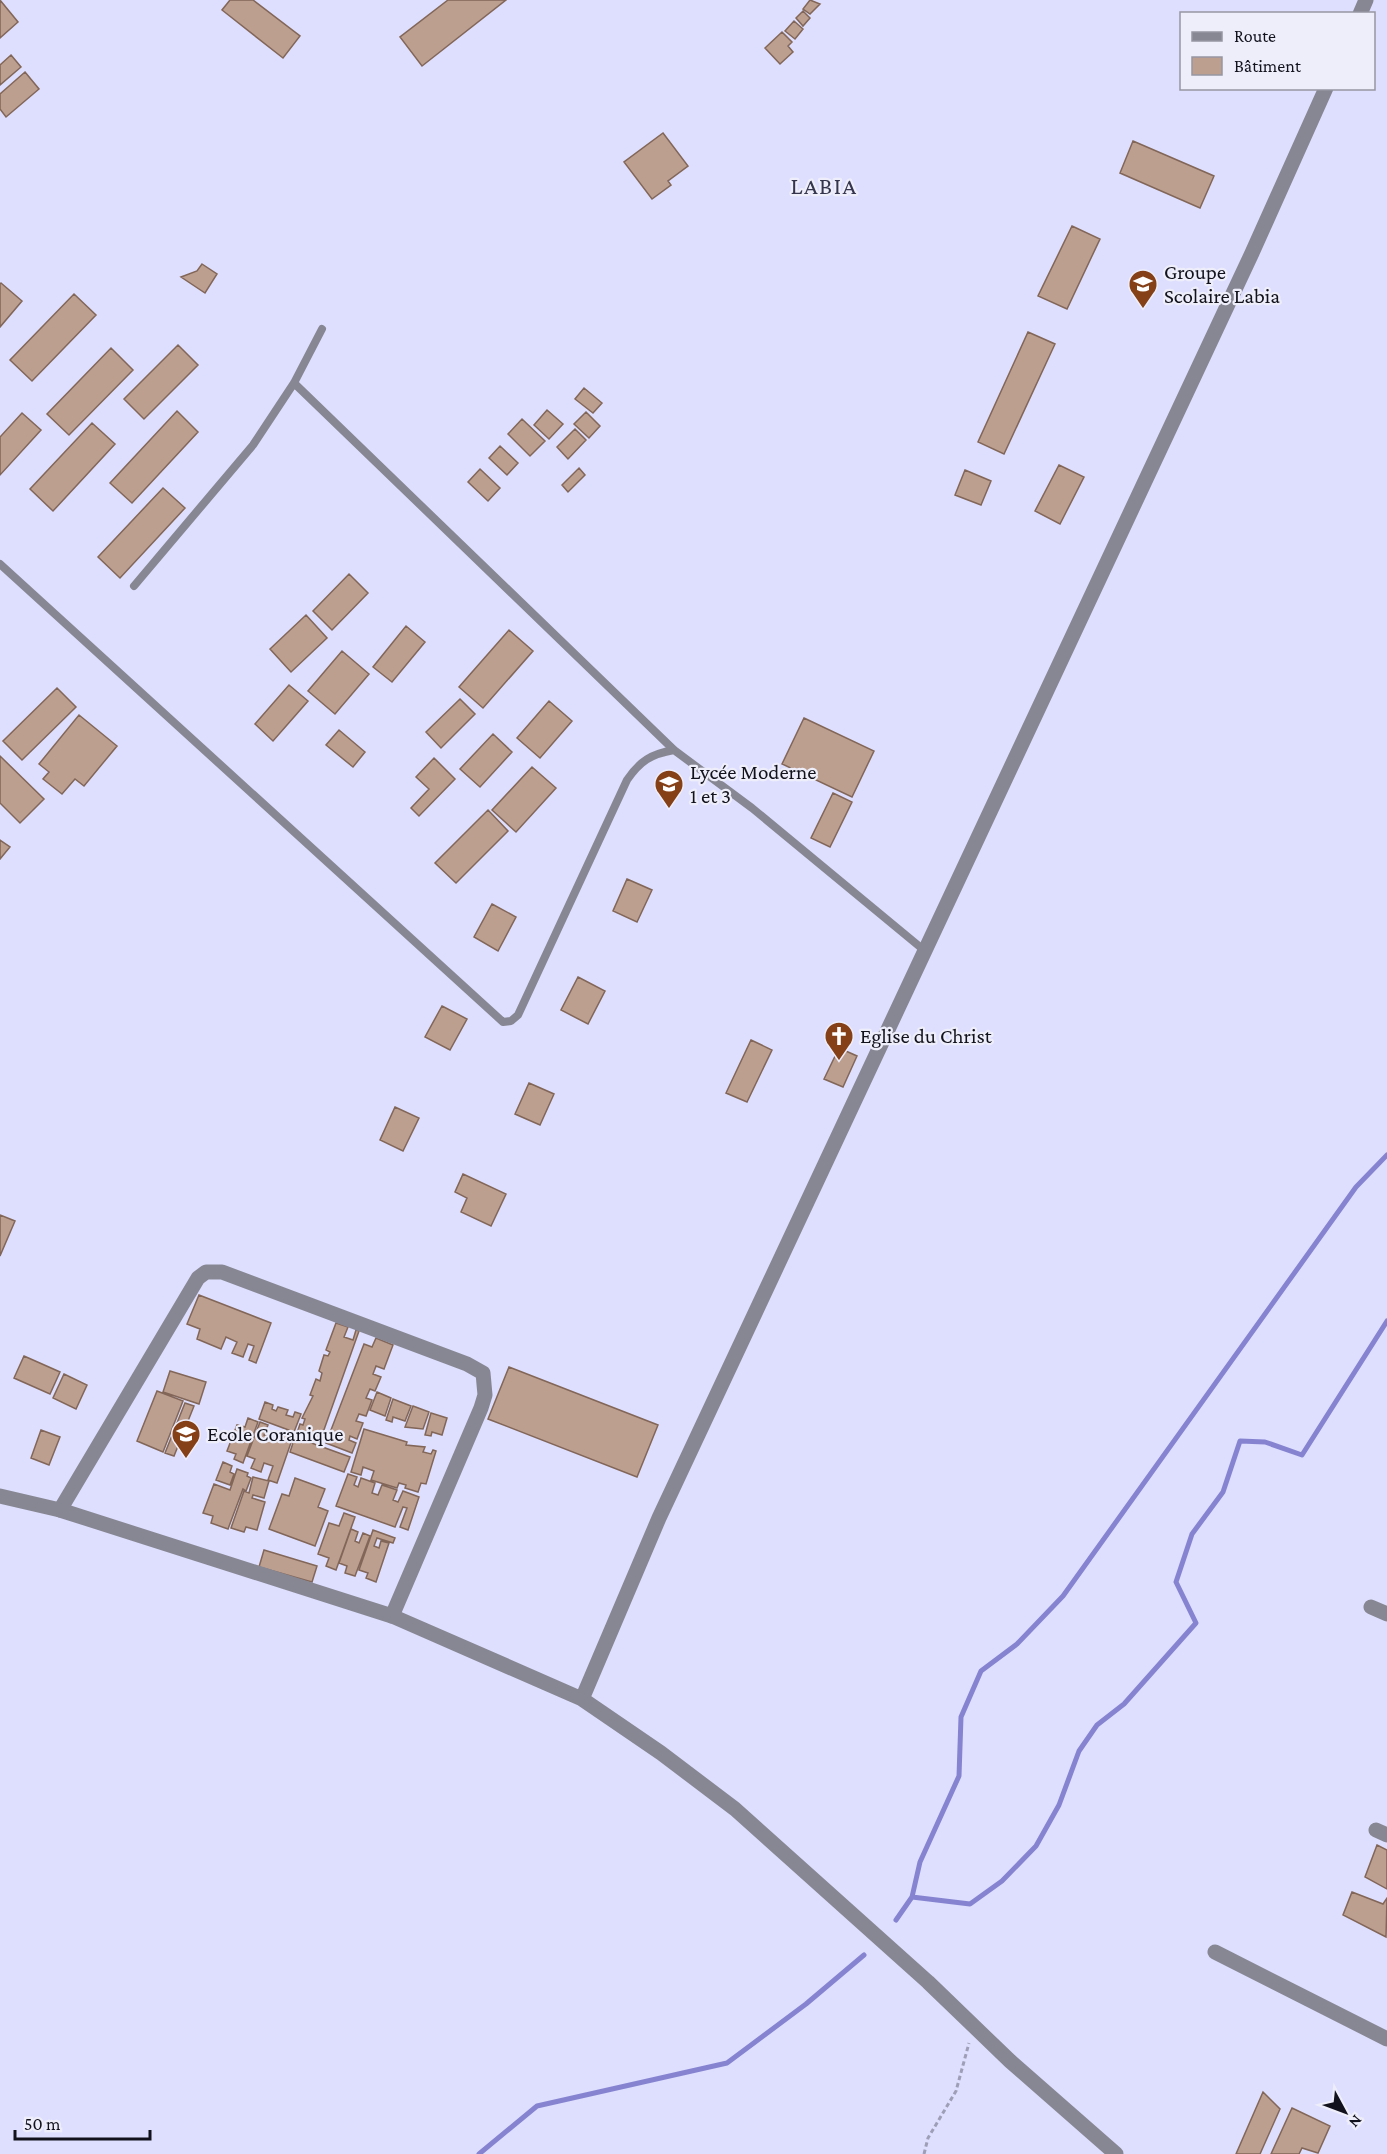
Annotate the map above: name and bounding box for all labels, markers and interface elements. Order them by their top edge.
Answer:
legend [1180,12,1375,90]
text: Route [1234,26,1276,46]
text: Bâtiment [1234,56,1302,76]
district label: LABIA [790,172,858,199]
place label: Groupe Scolaire Labia [1164,260,1280,308]
school or university icon: Groupe Scolaire Labia [1127,268,1159,310]
place label: Lycée Moderne 1 et 3 [690,760,817,808]
school or university icon: Lycée Moderne 1 et 3 [653,768,685,810]
church icon: Eglise du Christ [823,1020,855,1062]
place label: Eglise du Christ [860,1024,993,1048]
school or university icon: Ecole Coranique [170,1418,202,1460]
place label: Ecole Coranique [207,1422,343,1446]
north arrow [1315,2082,1375,2142]
scale bar [15,2103,150,2141]
text: N [1346,2112,1366,2131]
text: 50 m [24,2114,61,2134]

